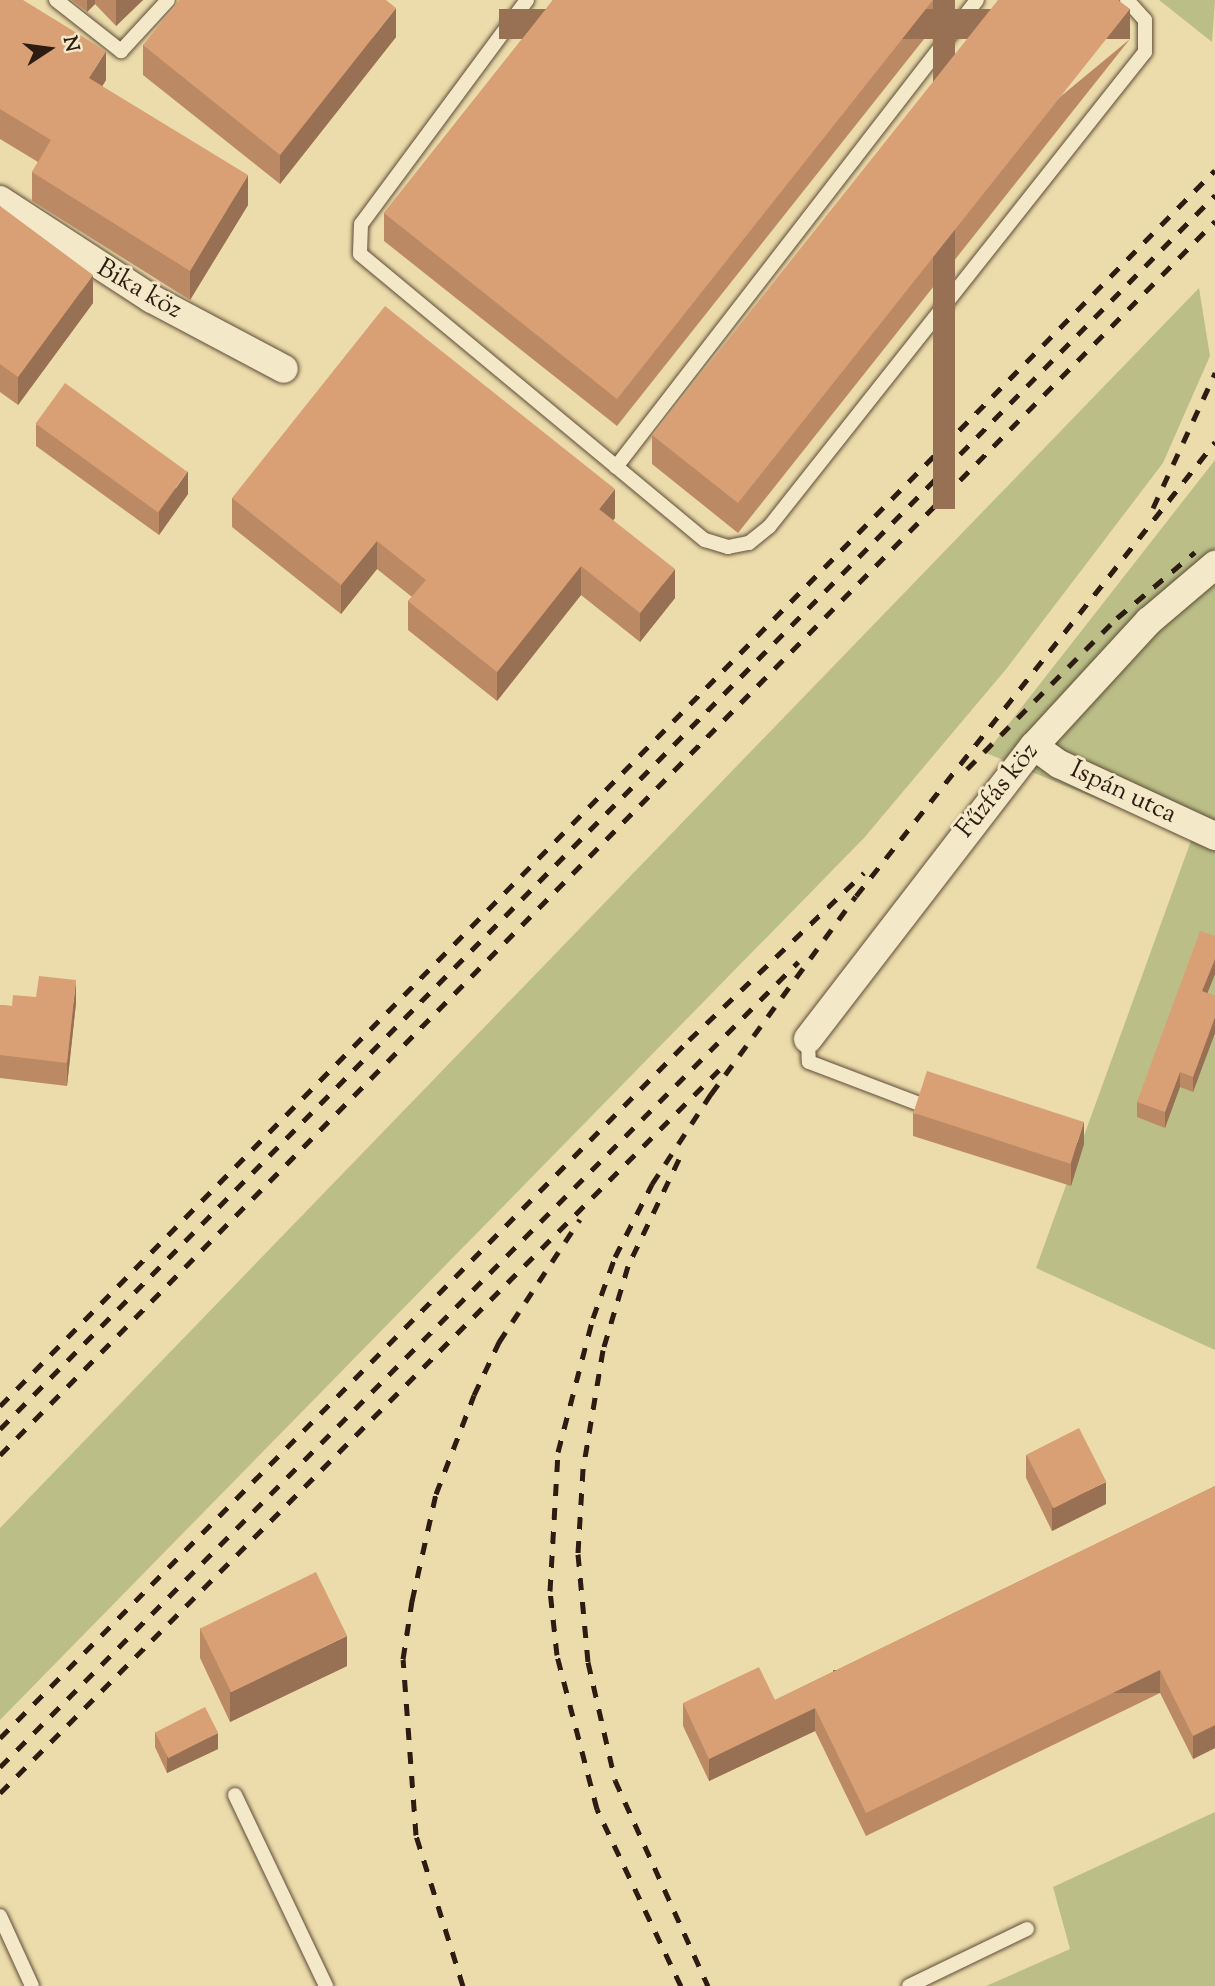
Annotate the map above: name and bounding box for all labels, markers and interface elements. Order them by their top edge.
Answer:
north arrow [14,14,84,84]
text: N [55,34,85,55]
street label: Bika köz [91,253,187,327]
street label: Fűzfás köz [950,737,1046,845]
street label: Ispán utca [1065,755,1181,831]

